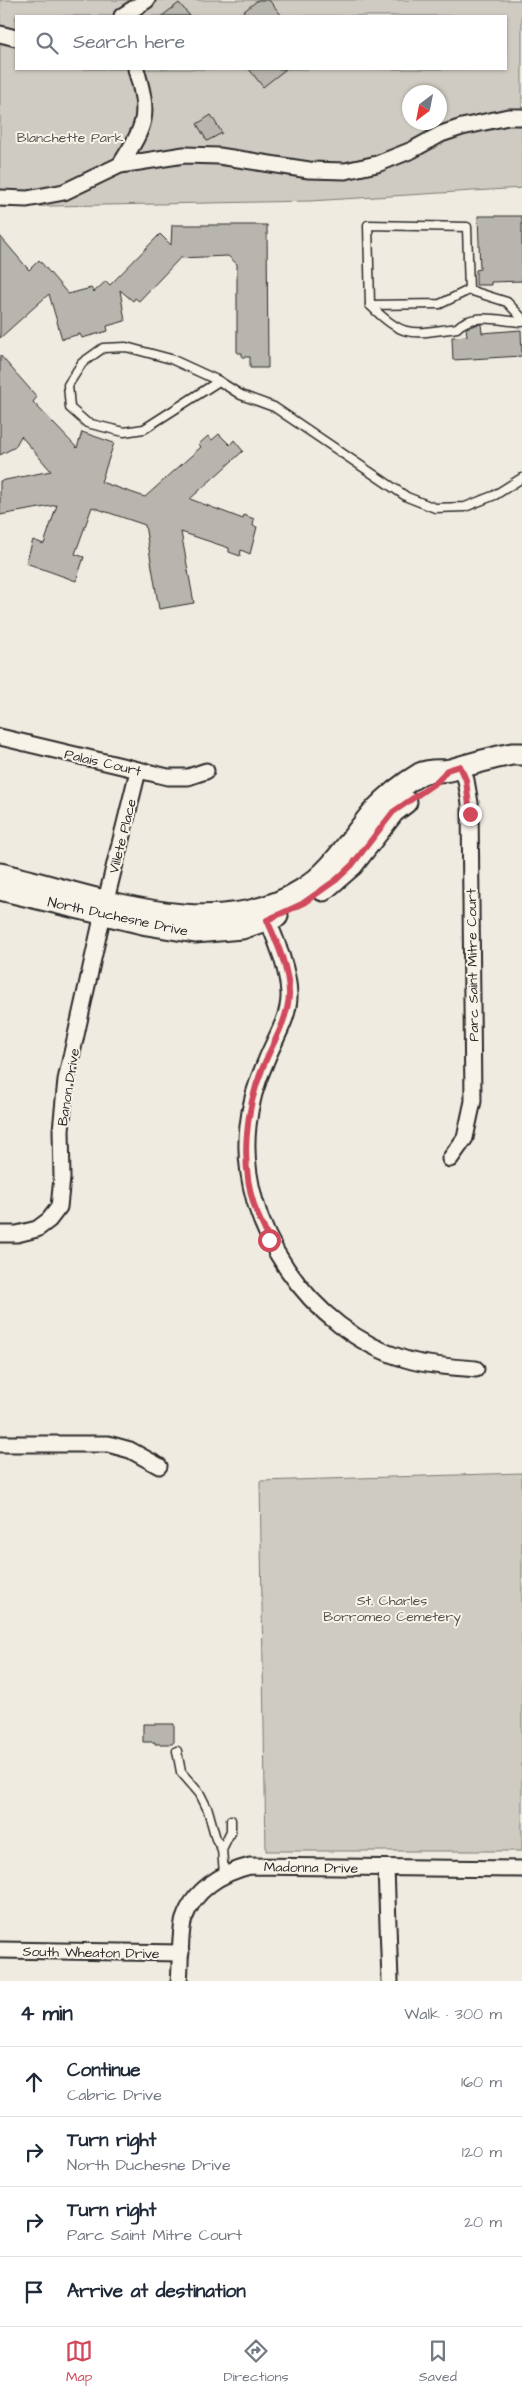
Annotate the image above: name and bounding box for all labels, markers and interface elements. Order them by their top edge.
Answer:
search box [15,15,507,70]
icon: search [33,29,61,57]
text: Search here [73,29,185,56]
north arrow [402,85,447,130]
park label: Blanchette Park [17,128,124,148]
street label: Palais Court [62,744,144,782]
street label: Villete Place [104,796,142,876]
route end [459,803,482,826]
street label: Parc Saint Mitre Court [462,888,484,1042]
street label: North Duchesne Drive [46,892,190,942]
street label: Banon Drive [53,1046,85,1127]
route start [258,1229,281,1252]
park label: St. Charles Borromeo Cemetery [323,1591,461,1627]
street label: Madonna Drive [264,1857,359,1879]
street label: South Wheaton Drive [22,1942,160,1964]
text: 4 min [20,1999,73,2028]
text: Walk · 300 m [404,2003,502,2025]
text: Continue [67,2057,141,2084]
icon: ahead [20,2068,48,2096]
text: 160 m [461,2071,502,2093]
text: Cabric Drive [67,2084,162,2106]
text: Turn right [67,2127,156,2154]
icon: right [20,2138,48,2166]
text: 120 m [462,2141,502,2163]
text: North Duchesne Drive [67,2154,231,2176]
text: Turn right [67,2197,156,2224]
icon: right [20,2208,48,2236]
text: 20 m [464,2211,502,2233]
text: Parc Saint Mitre Court [67,2224,242,2246]
icon: arrive [20,2278,48,2306]
text: Arrive at destination [67,2278,246,2305]
tab: Map [65,2337,93,2387]
tab: Directions [223,2337,288,2387]
tab: Saved [419,2337,457,2387]

